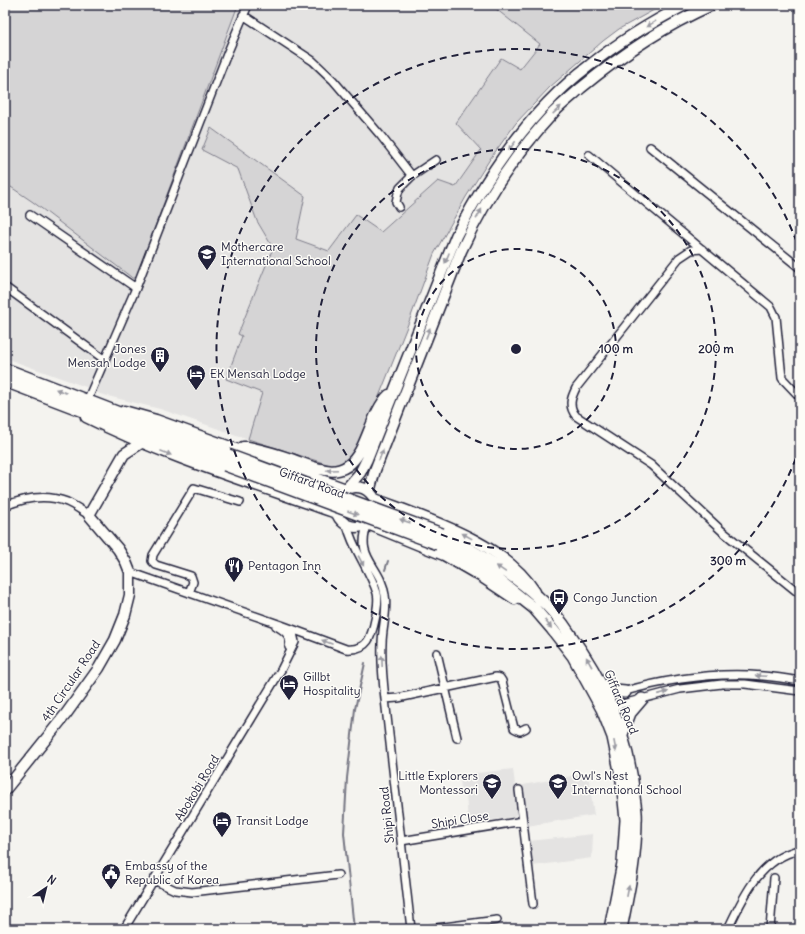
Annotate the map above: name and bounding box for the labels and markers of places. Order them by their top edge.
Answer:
place label: Mothercare International School [221,239,331,268]
school or university icon: Mothercare International School [196,243,218,271]
place label: Jones Mensah Lodge [67,341,146,370]
centre of rings [509,342,523,356]
building icon: Jones Mensah Lodge [149,345,171,373]
hotel icon: EK Mensah Lodge [185,363,207,391]
place label: EK Mensah Lodge [210,366,306,381]
restaurant icon: Pentagon Inn [223,555,245,583]
place label: Pentagon Inn [248,558,321,573]
bus stop icon: Congo Junction [548,587,570,615]
place label: Congo Junction [573,590,657,605]
place label: Gillbt Hospitality [303,669,360,698]
hotel icon: Gillbt Hospitality [278,673,300,701]
place label: Little Explorers Montessori [398,768,478,797]
place label: Owl's Nest International School [572,768,682,797]
school or university icon: Little Explorers Montessori [481,772,503,800]
school or university icon: Owl's Nest International School [547,772,569,800]
hotel icon: Transit Lodge [211,810,233,838]
place label: Transit Lodge [236,813,308,828]
place label: Embassy of the Republic of Korea [125,858,219,887]
public building icon: Embassy of the Republic of Korea [100,862,122,890]

